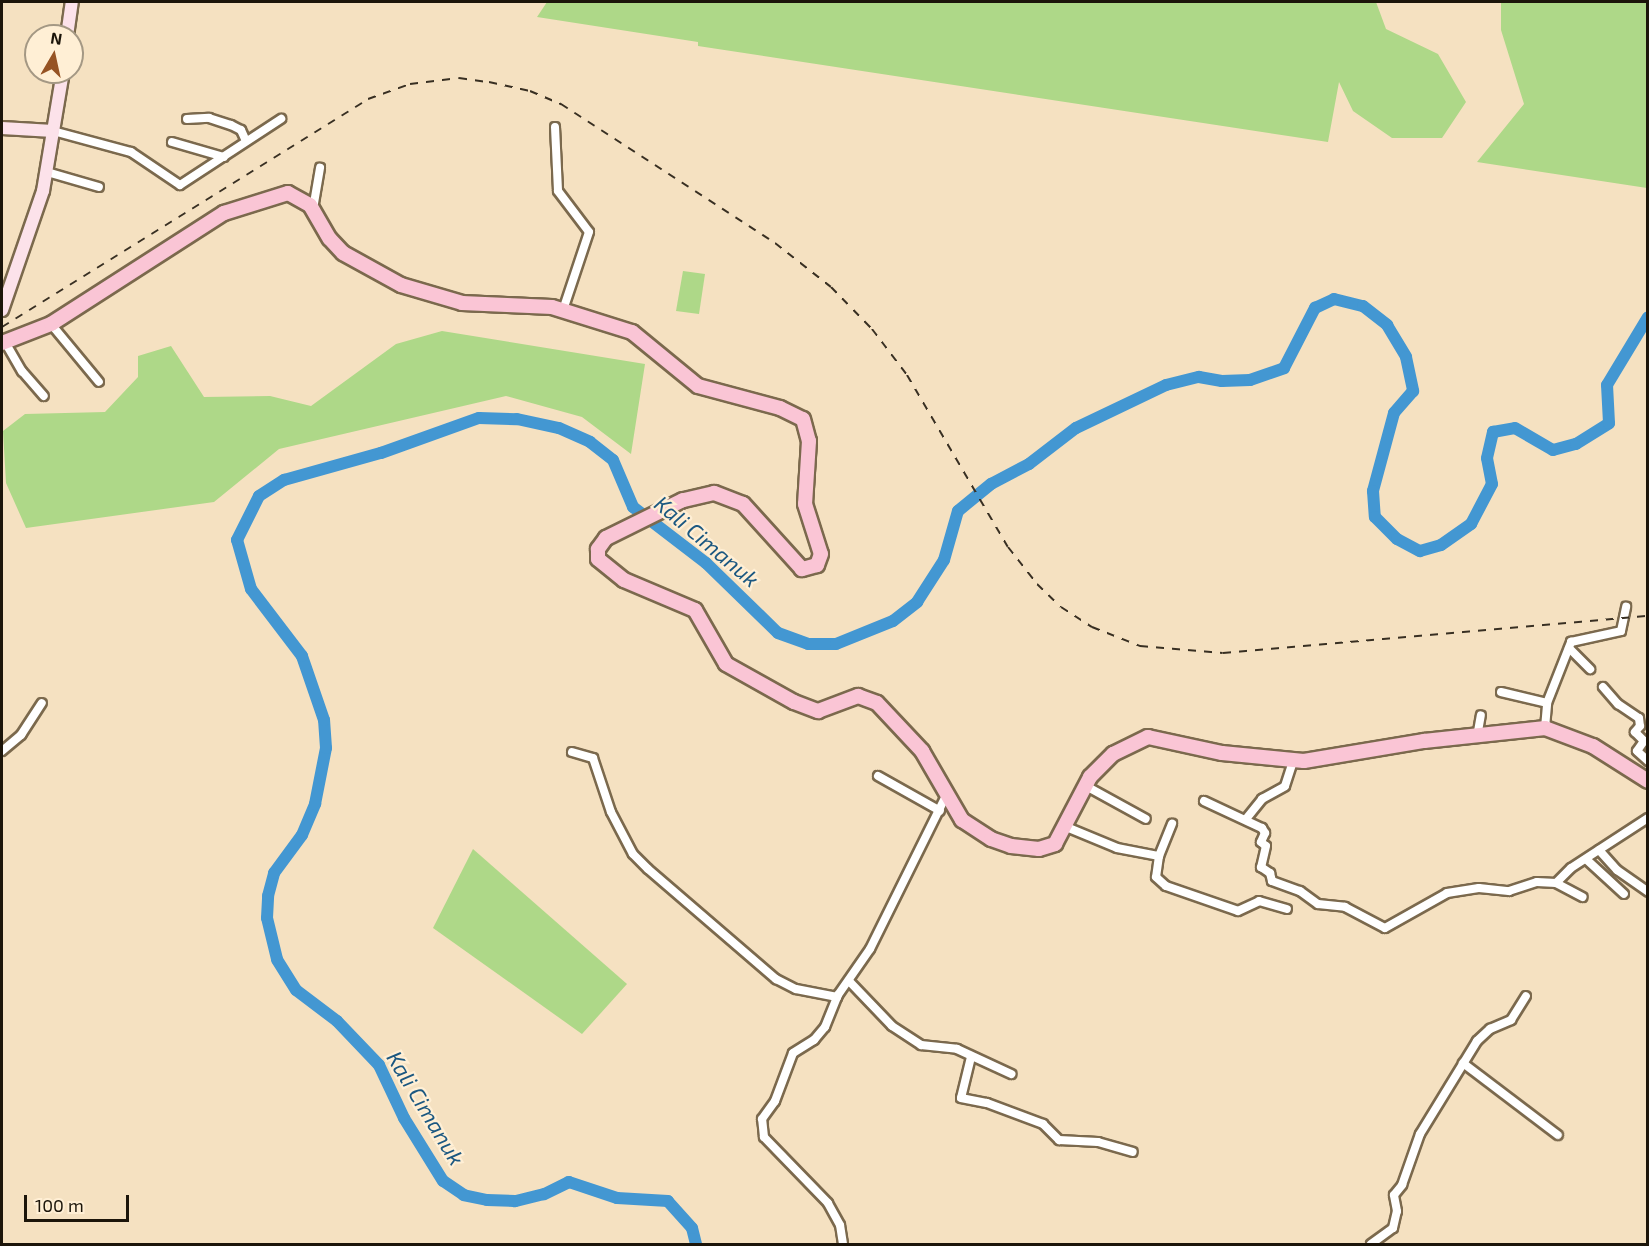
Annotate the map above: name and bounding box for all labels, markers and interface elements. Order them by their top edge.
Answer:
north arrow [24,24,84,84]
text: N [49,27,64,48]
water label: Kali Cimanuk [649,490,765,592]
water label: Kali Cimanuk [382,1046,470,1170]
scale bar [27,1183,132,1221]
text: 100 m [35,1194,84,1216]

